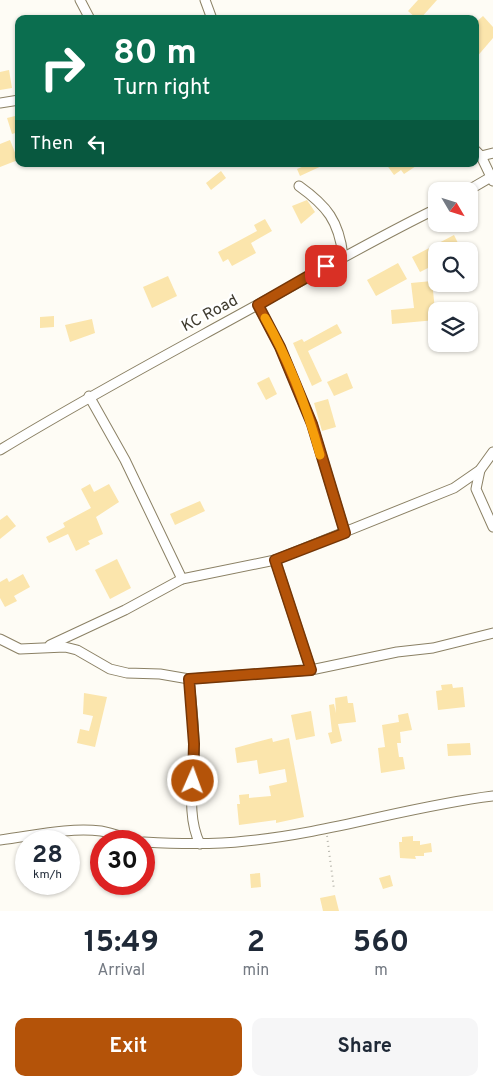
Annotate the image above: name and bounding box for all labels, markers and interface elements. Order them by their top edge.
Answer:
text: 80 m [113,32,197,76]
icon: right [30,35,95,100]
text: Turn right [113,75,210,102]
icon: left [83,130,111,158]
text: Then [30,132,73,156]
north arrow [428,182,478,232]
map controls [428,182,478,352]
button: search [428,242,478,292]
pin [305,245,347,287]
icon: arrive [312,252,340,280]
street label: KC Road [178,291,242,337]
button: layers [428,302,478,352]
position arrow [166,754,218,806]
speed limit sign: 30 [90,830,155,895]
text: 28 [32,840,63,872]
text: km/h [33,867,62,883]
text: 15:49 [84,925,159,962]
text: 2 [247,925,265,962]
text: 560 [353,925,409,962]
text: Arrival [97,961,145,981]
text: min [243,961,269,981]
text: m [374,961,388,981]
button: Exit [15,1018,242,1076]
button: Share [252,1018,478,1076]

